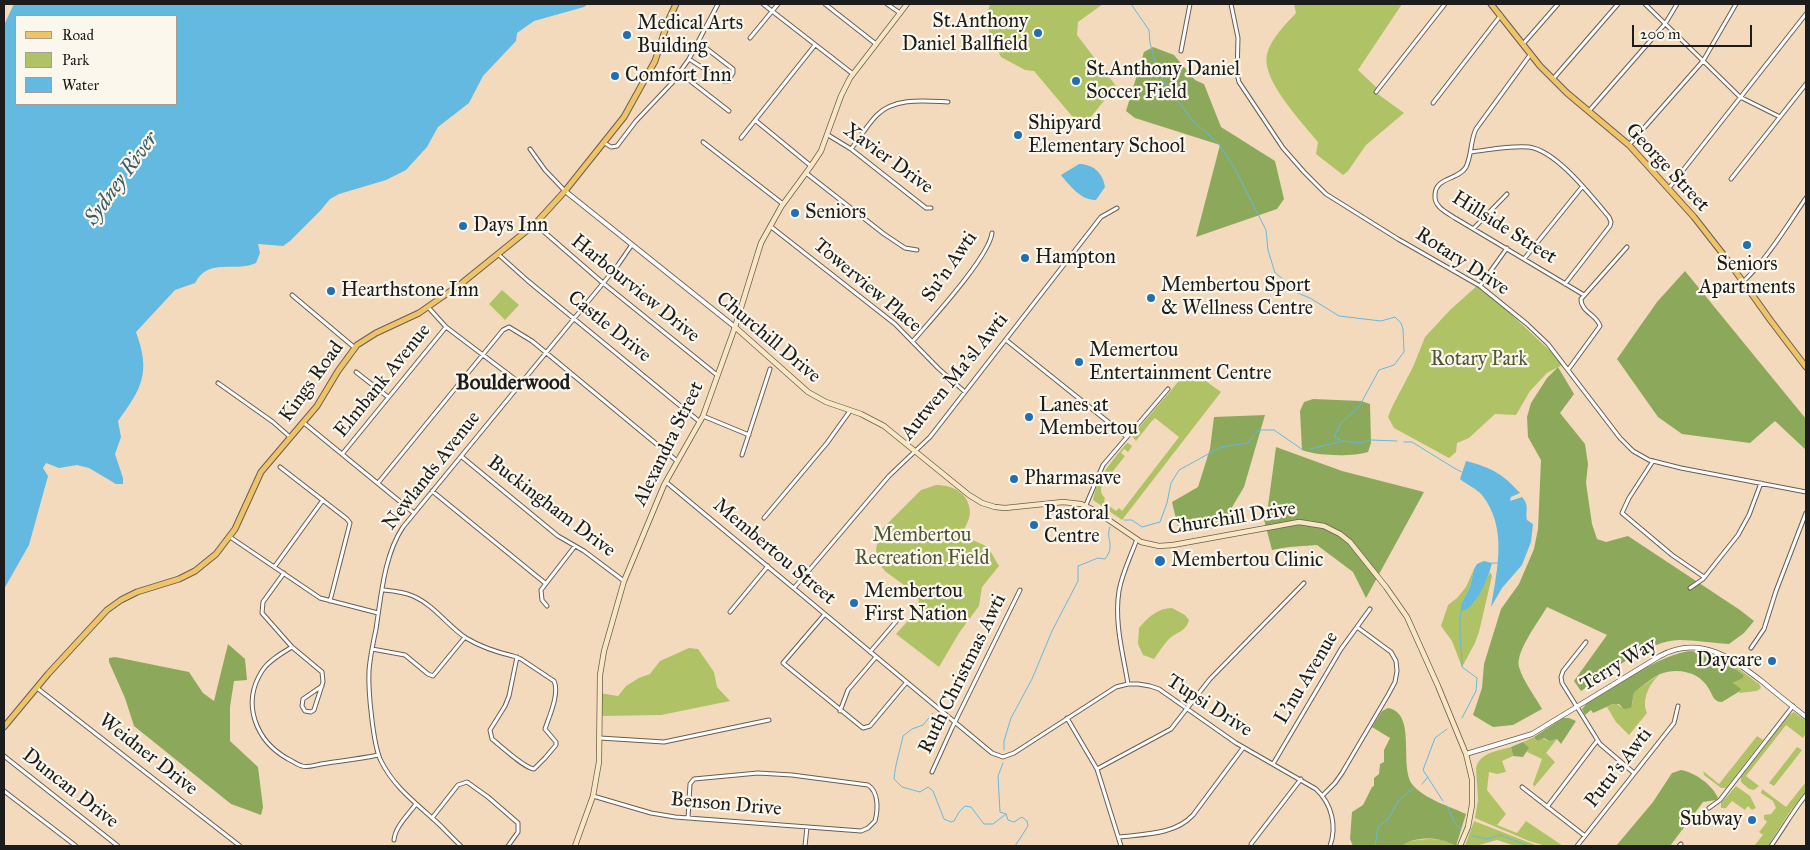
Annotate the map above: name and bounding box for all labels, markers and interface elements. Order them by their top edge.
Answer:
place label: St.Anthony Daniel Ballfield [902,10,1028,57]
place label: Medical Arts Building [637,12,743,59]
legend [15,15,178,105]
scale bar [1635,15,1755,47]
text: 200 m [1640,25,1681,43]
text: Road [62,26,94,44]
marker: St.Anthony Daniel Ballfield [1032,27,1044,39]
marker: Medical Arts Building [621,29,633,41]
text: Park [62,51,89,69]
place label: St.Anthony Daniel Soccer Field [1086,58,1240,105]
place label: Comfort Inn [625,64,731,88]
marker: Comfort Inn [609,70,621,82]
marker: St.Anthony Daniel Soccer Field [1070,75,1082,87]
text: Water [62,76,99,94]
place label: Shipyard Elementary School [1028,112,1185,159]
street label: Xavier Drive [838,118,938,200]
street label: George Street [1620,119,1714,217]
water label: Sydney River [80,128,164,230]
marker: Shipyard Elementary School [1012,129,1024,141]
street label: Hillside Street [1447,186,1561,270]
place label: Seniors [805,201,866,225]
marker: Seniors [789,207,801,219]
place label: Days Inn [473,214,548,238]
marker: Days Inn [457,220,469,232]
street label: Rotary Drive [1411,223,1513,301]
street label: Su'n Awti [917,227,983,307]
street label: Harbourview Drive [566,230,704,348]
street label: Towerview Place [808,234,926,338]
marker: Seniors Apartments [1741,239,1753,251]
place label: Hampton [1035,246,1116,270]
marker: Hampton [1019,252,1031,264]
place label: Seniors Apartments [1699,253,1795,300]
place label: Membertou Sport & Wellness Centre [1161,274,1313,321]
place label: Hearthstone Inn [341,279,479,303]
marker: Hearthstone Inn [325,285,337,297]
street label: Castle Drive [562,286,656,368]
street label: Churchill Drive [711,287,825,389]
marker: Membertou Sport & Wellness Centre [1145,292,1157,304]
street label: Autwen Ma'sl Awti [896,309,1014,445]
street label: Elmbank Avenue [330,319,436,443]
street label: Kings Road [275,337,349,427]
place label: Memertou Entertainment Centre [1089,339,1271,386]
park label: Rotary Park [1430,348,1528,372]
marker: Memertou Entertainment Centre [1073,356,1085,368]
district label: Boulderwood [456,371,570,397]
street label: Alexandra Street [629,378,709,510]
place label: Lanes at Membertou [1039,394,1138,441]
street label: Newlands Avenue [378,407,486,535]
marker: Lanes at Membertou [1023,411,1035,423]
street label: Buckingham Drive [482,451,620,563]
place label: Pharmasave [1024,467,1121,491]
marker: Pharmasave [1008,473,1020,485]
street label: Membertou Street [708,494,840,610]
street label: Churchill Drive [1166,497,1298,541]
place label: Pastoral Centre [1044,502,1109,549]
marker: Pastoral Centre [1028,519,1040,531]
park label: Membertou Recreation Field [855,524,989,571]
place label: Membertou Clinic [1171,549,1323,573]
marker: Membertou Clinic [1153,554,1167,568]
place label: Membertou First Nation [864,580,967,627]
street label: Ruth Christmas Awti [914,590,1012,758]
marker: Membertou First Nation [848,597,860,609]
street label: L'nu Avenue [1270,627,1344,729]
street label: Terry Way [1577,633,1661,697]
place label: Daycare [1696,649,1762,673]
marker: Daycare [1766,655,1778,667]
street label: Tupsi Drive [1162,669,1256,743]
street label: Weidner Drive [94,709,202,801]
street label: Putu's Awti [1580,723,1658,813]
street label: Duncan Drive [17,744,123,834]
street label: Benson Drive [670,788,782,822]
place label: Subway [1680,808,1742,832]
marker: Subway [1746,814,1758,826]

